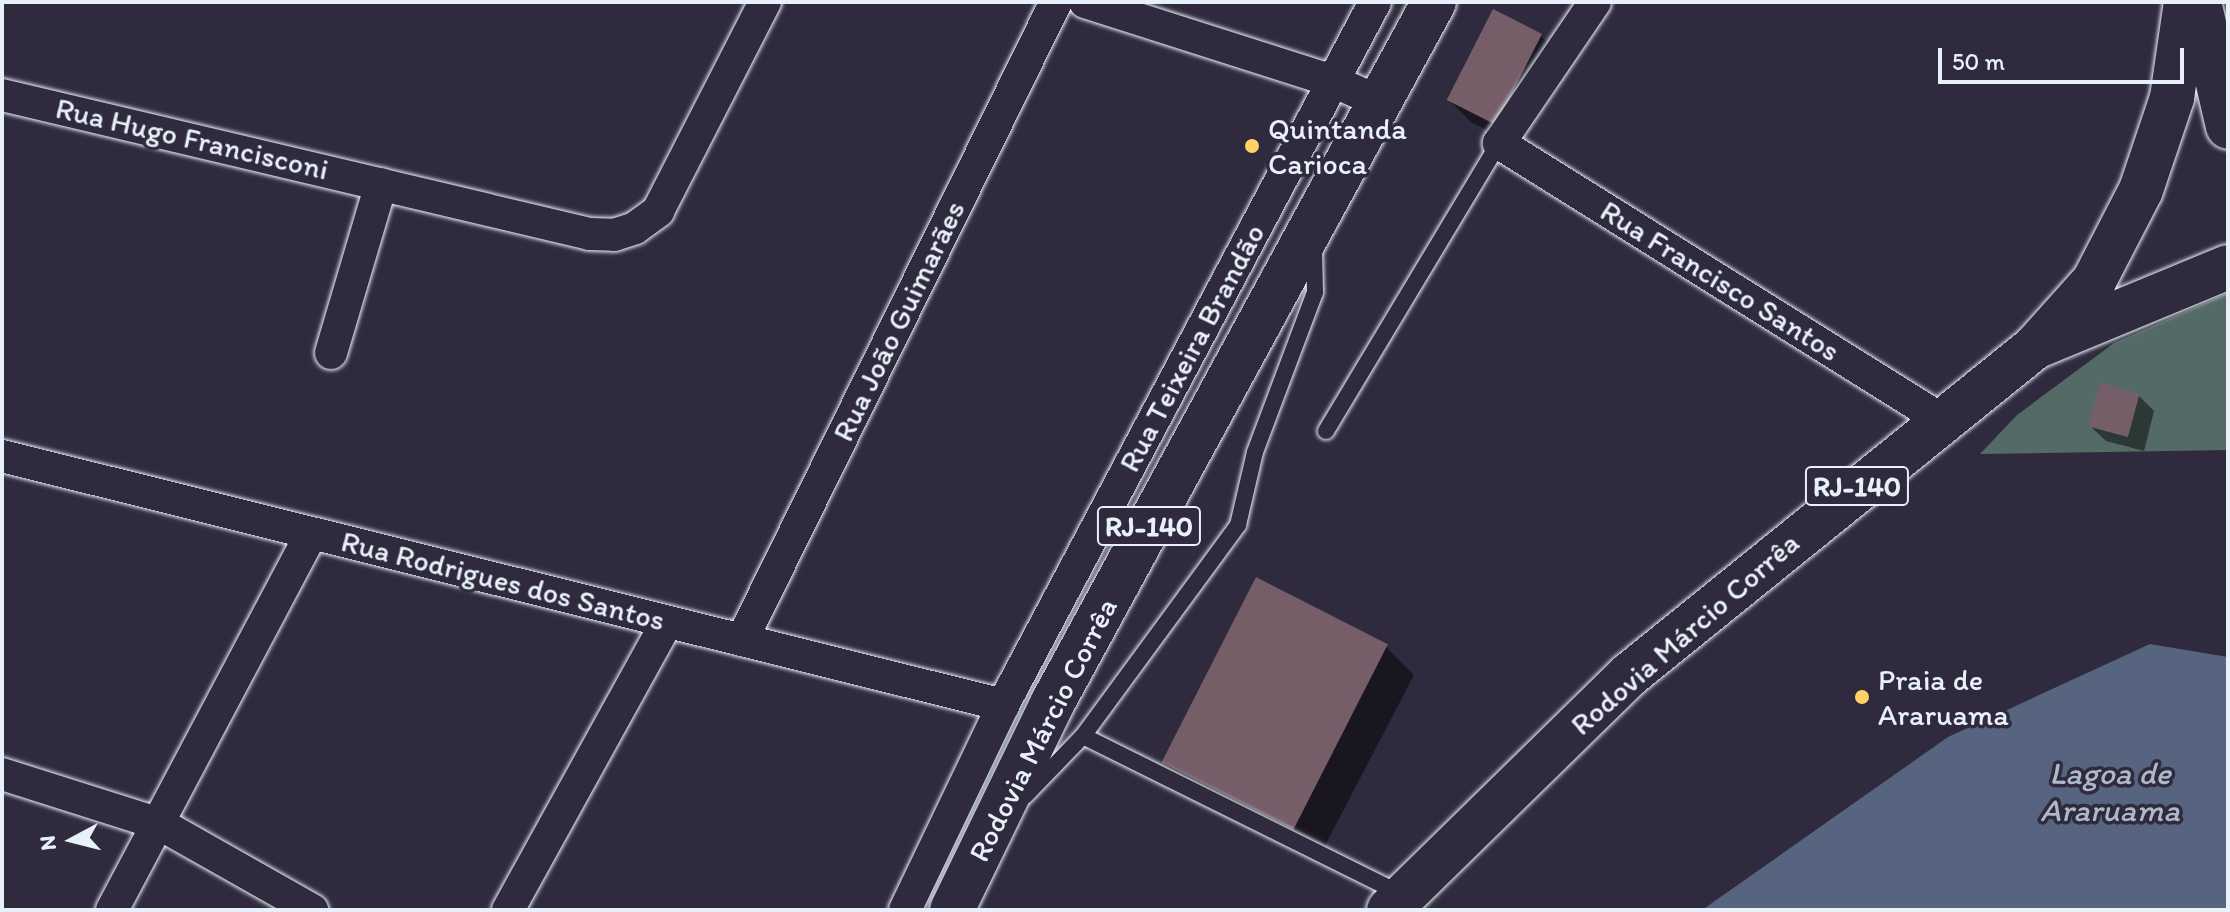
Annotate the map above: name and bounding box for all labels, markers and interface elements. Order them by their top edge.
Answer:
scale bar [1942,32,2188,82]
text: 50 m [1952,47,2005,76]
street label: Rua Hugo Francisconi [52,90,332,188]
place label: Quintanda Carioca [1268,111,1407,182]
marker: Quintanda Carioca [1243,137,1261,155]
street label: Rua Francisco Santos [1594,193,1846,369]
street label: Rua João Guimarães [825,195,973,447]
street label: Rua Teixeira Brandão [1112,219,1272,477]
road number: RJ-140 [1803,462,1911,510]
road number: RJ-140 [1095,502,1203,550]
street label: Rua Rodrigues dos Santos [337,523,669,639]
street label: Rodovia Márcio Corrêa [1564,525,1806,743]
street label: Rodovia Márcio Corrêa [961,592,1125,868]
place label: Praia de Araruama [1878,662,2009,732]
marker: Praia de Araruama [1853,688,1871,706]
water label: Lagoa de Araruama [2040,755,2180,830]
north arrow [32,800,112,880]
text: N [33,834,62,852]

